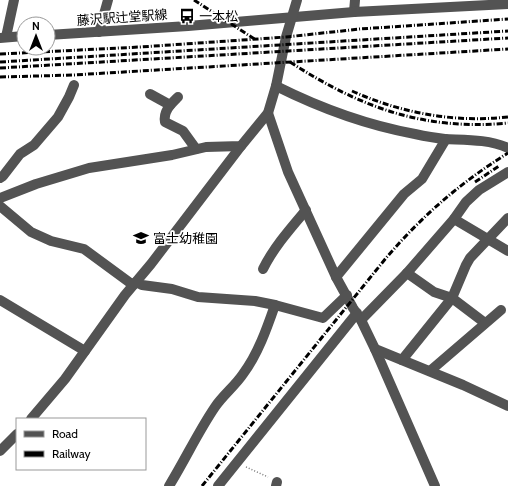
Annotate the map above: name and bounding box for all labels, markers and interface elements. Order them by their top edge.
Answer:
street label: 藤沢駅辻堂駅線 [76,6,168,28]
bus stop icon: 一本松 [178,7,196,25]
place label: 一本松 [199,8,238,24]
north arrow [16,16,56,56]
text: N [32,19,40,33]
school or university icon: 富士幼稚園 [132,229,150,247]
place label: 富士幼稚園 [153,230,218,246]
legend [16,418,146,470]
text: Road [52,426,78,441]
text: Railway [52,446,90,461]

